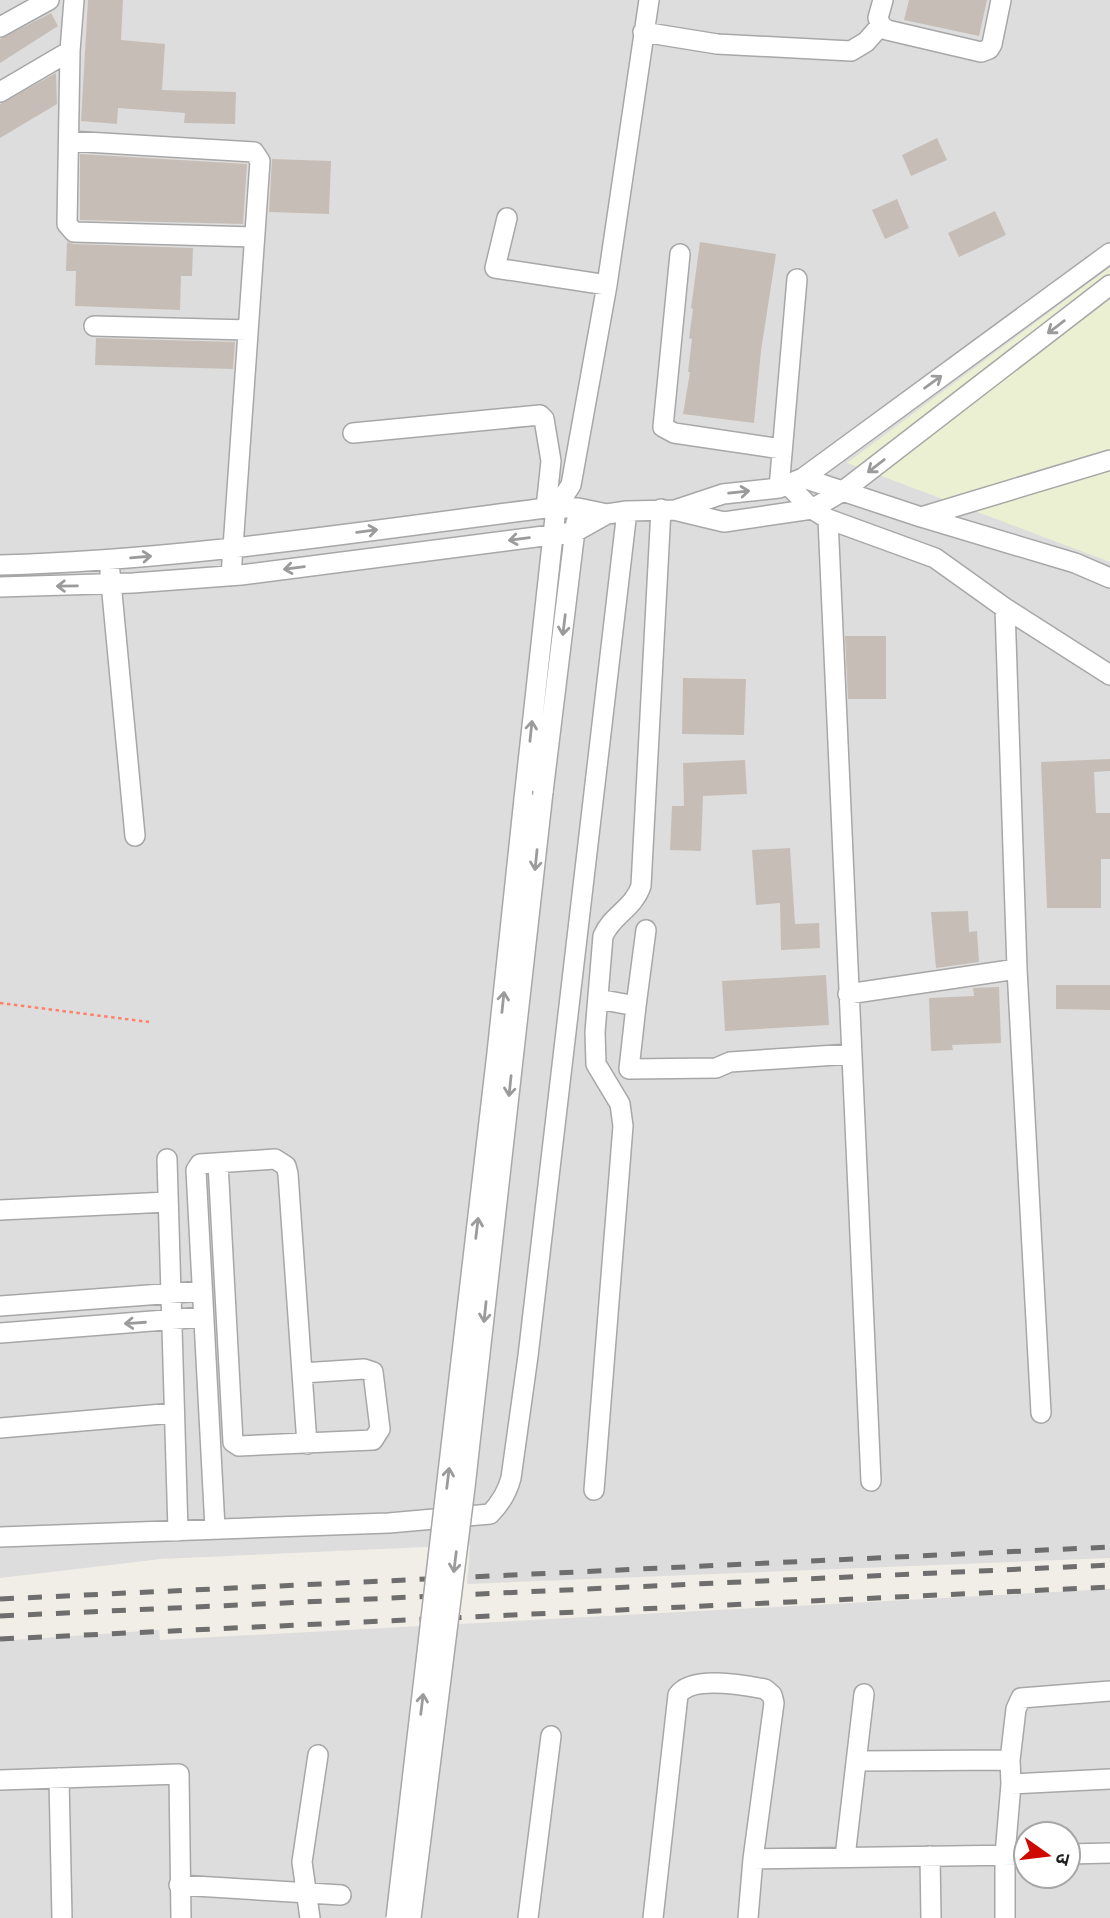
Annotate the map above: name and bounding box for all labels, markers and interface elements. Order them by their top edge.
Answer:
one-way arrow [1047,319,1066,334]
one-way arrow [923,375,942,389]
one-way arrow [867,458,885,473]
one-way arrow [727,485,750,498]
one-way arrow [356,524,378,537]
one-way arrow [509,532,531,545]
one-way arrow [130,550,152,563]
one-way arrow [283,561,306,574]
one-way arrow [56,579,79,592]
one-way arrow [557,613,570,636]
one-way arrow [525,720,538,743]
one-way arrow [529,848,542,870]
one-way arrow [496,991,509,1014]
one-way arrow [504,1074,517,1097]
one-way arrow [471,1217,484,1240]
one-way arrow [478,1300,491,1323]
one-way arrow [124,1317,147,1330]
one-way arrow [442,1467,455,1490]
one-way arrow [449,1550,462,1573]
one-way arrow [415,1693,428,1716]
north arrow [1012,1820,1082,1890]
text: उ [1050,1851,1076,1868]

